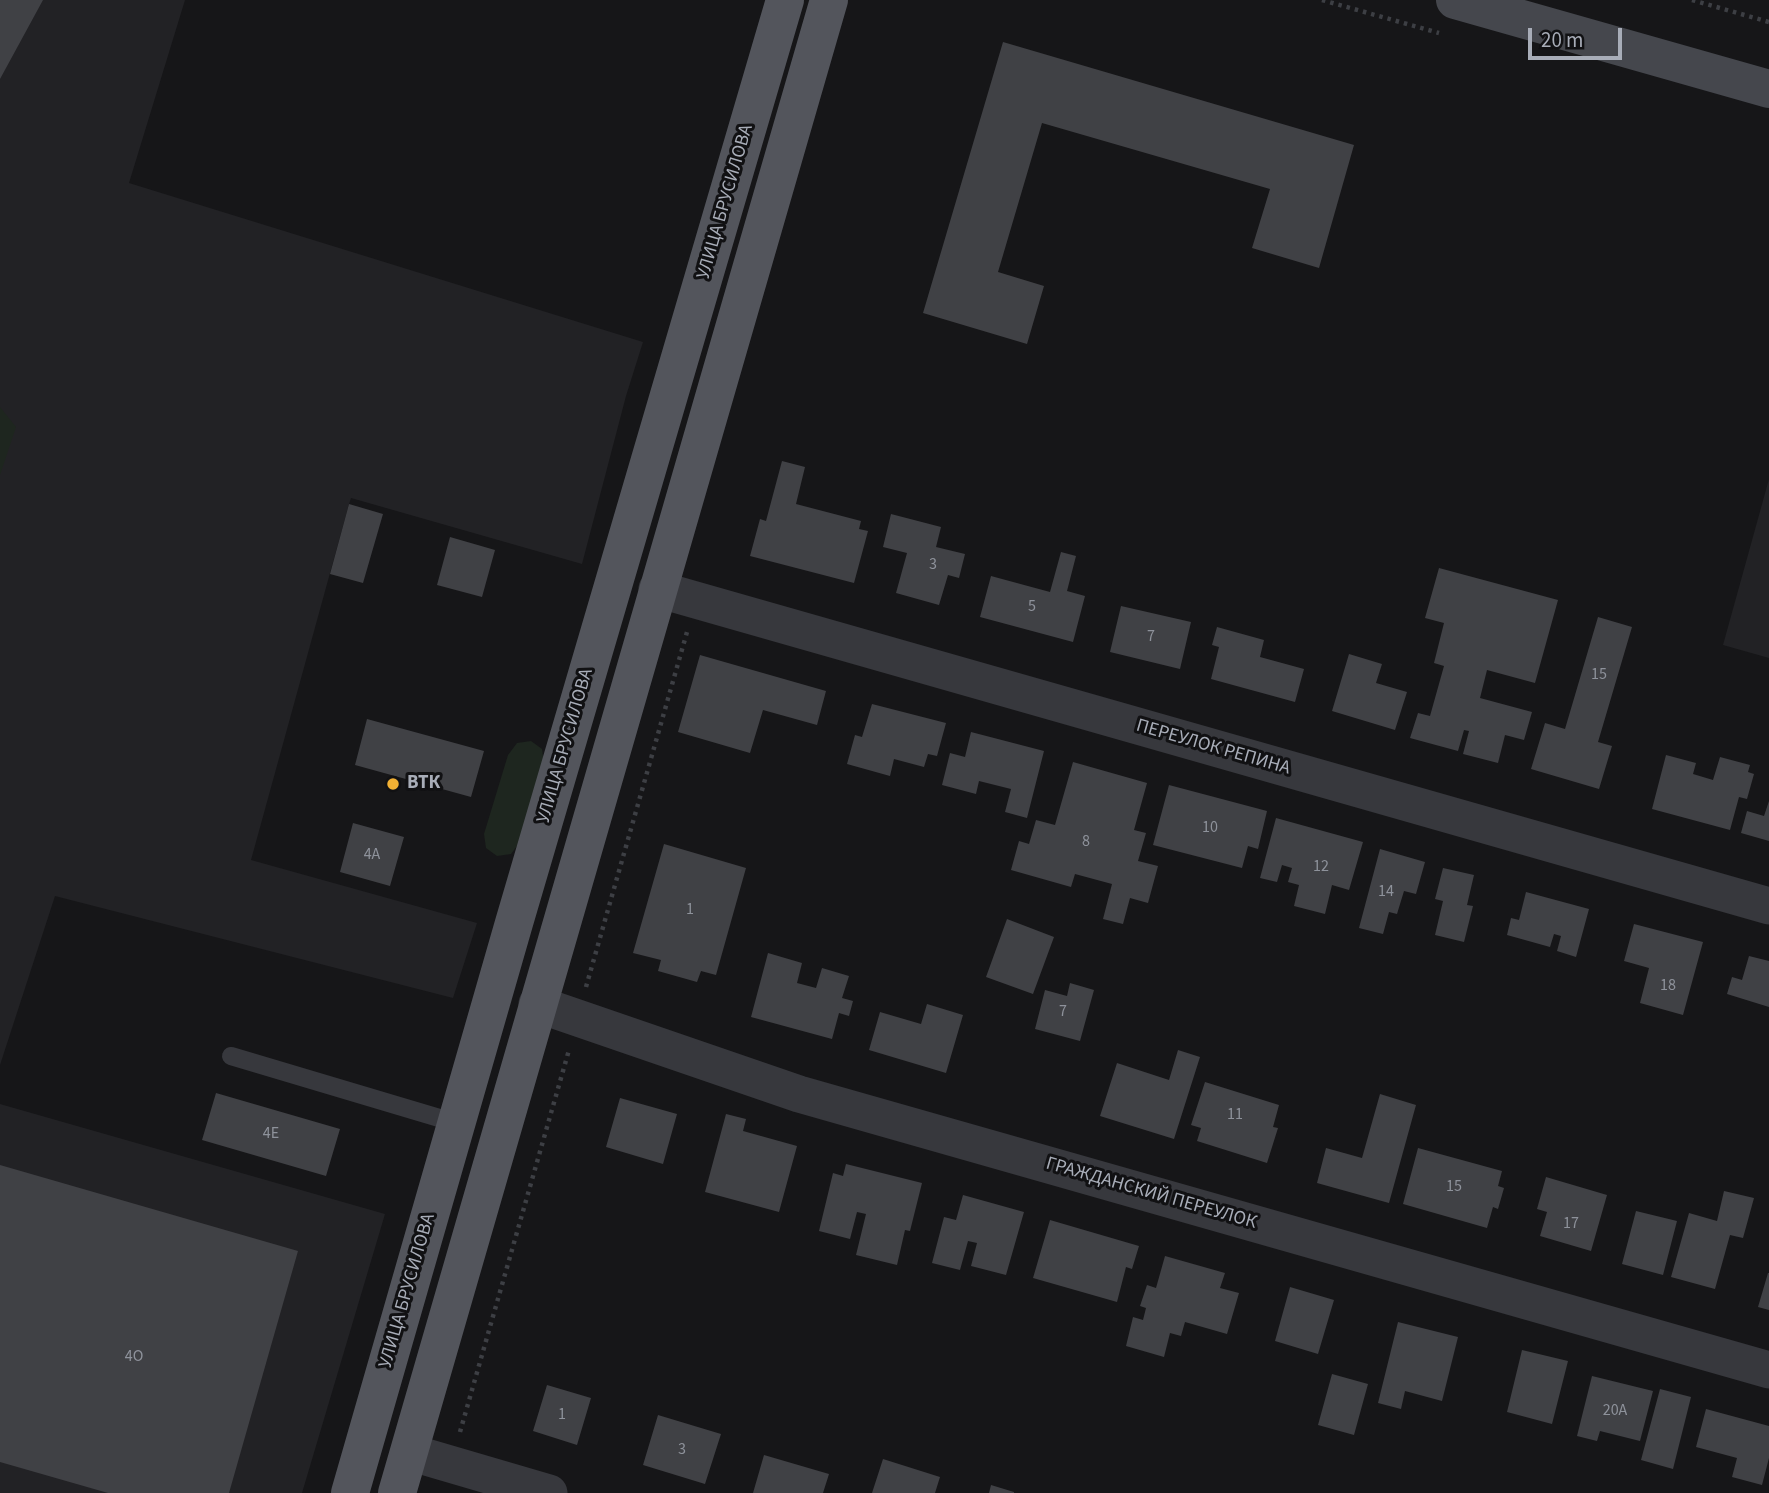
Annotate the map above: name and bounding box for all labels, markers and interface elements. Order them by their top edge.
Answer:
scale bar [1531,14,1626,58]
text: 20 m [1541,25,1583,55]
street label: УЛИЦА БРУСИЛОВА [693,122,759,282]
house number: 3 [929,555,937,575]
house number: 5 [1028,597,1036,617]
house number: 7 [1147,627,1155,647]
house number: 15 [1591,665,1607,685]
street label: УЛИЦА БРУСИЛОВА [533,666,599,826]
street label: ПЕРЕУЛОК РЕПИНА [1133,715,1293,781]
place label: ВТК [407,773,440,795]
marker: ВТК [385,776,401,792]
house number: 10 [1202,818,1218,838]
house number: 8 [1082,832,1090,852]
house number: 4А [364,845,380,865]
house number: 12 [1313,857,1329,877]
house number: 14 [1378,882,1394,902]
house number: 1 [686,900,694,920]
house number: 18 [1660,976,1676,996]
house number: 7 [1059,1002,1067,1022]
house number: 11 [1227,1105,1243,1125]
house number: 4Е [263,1124,279,1144]
street label: ГРАЖДАНСКИЙ ПЕРЕУЛОК [1043,1153,1259,1235]
house number: 15 [1446,1177,1462,1197]
street label: УЛИЦА БРУСИЛОВА [375,1211,441,1371]
house number: 17 [1563,1214,1579,1234]
house number: 4О [125,1347,143,1367]
house number: 20А [1603,1401,1627,1421]
house number: 1 [558,1405,566,1425]
house number: 3 [678,1440,686,1460]

